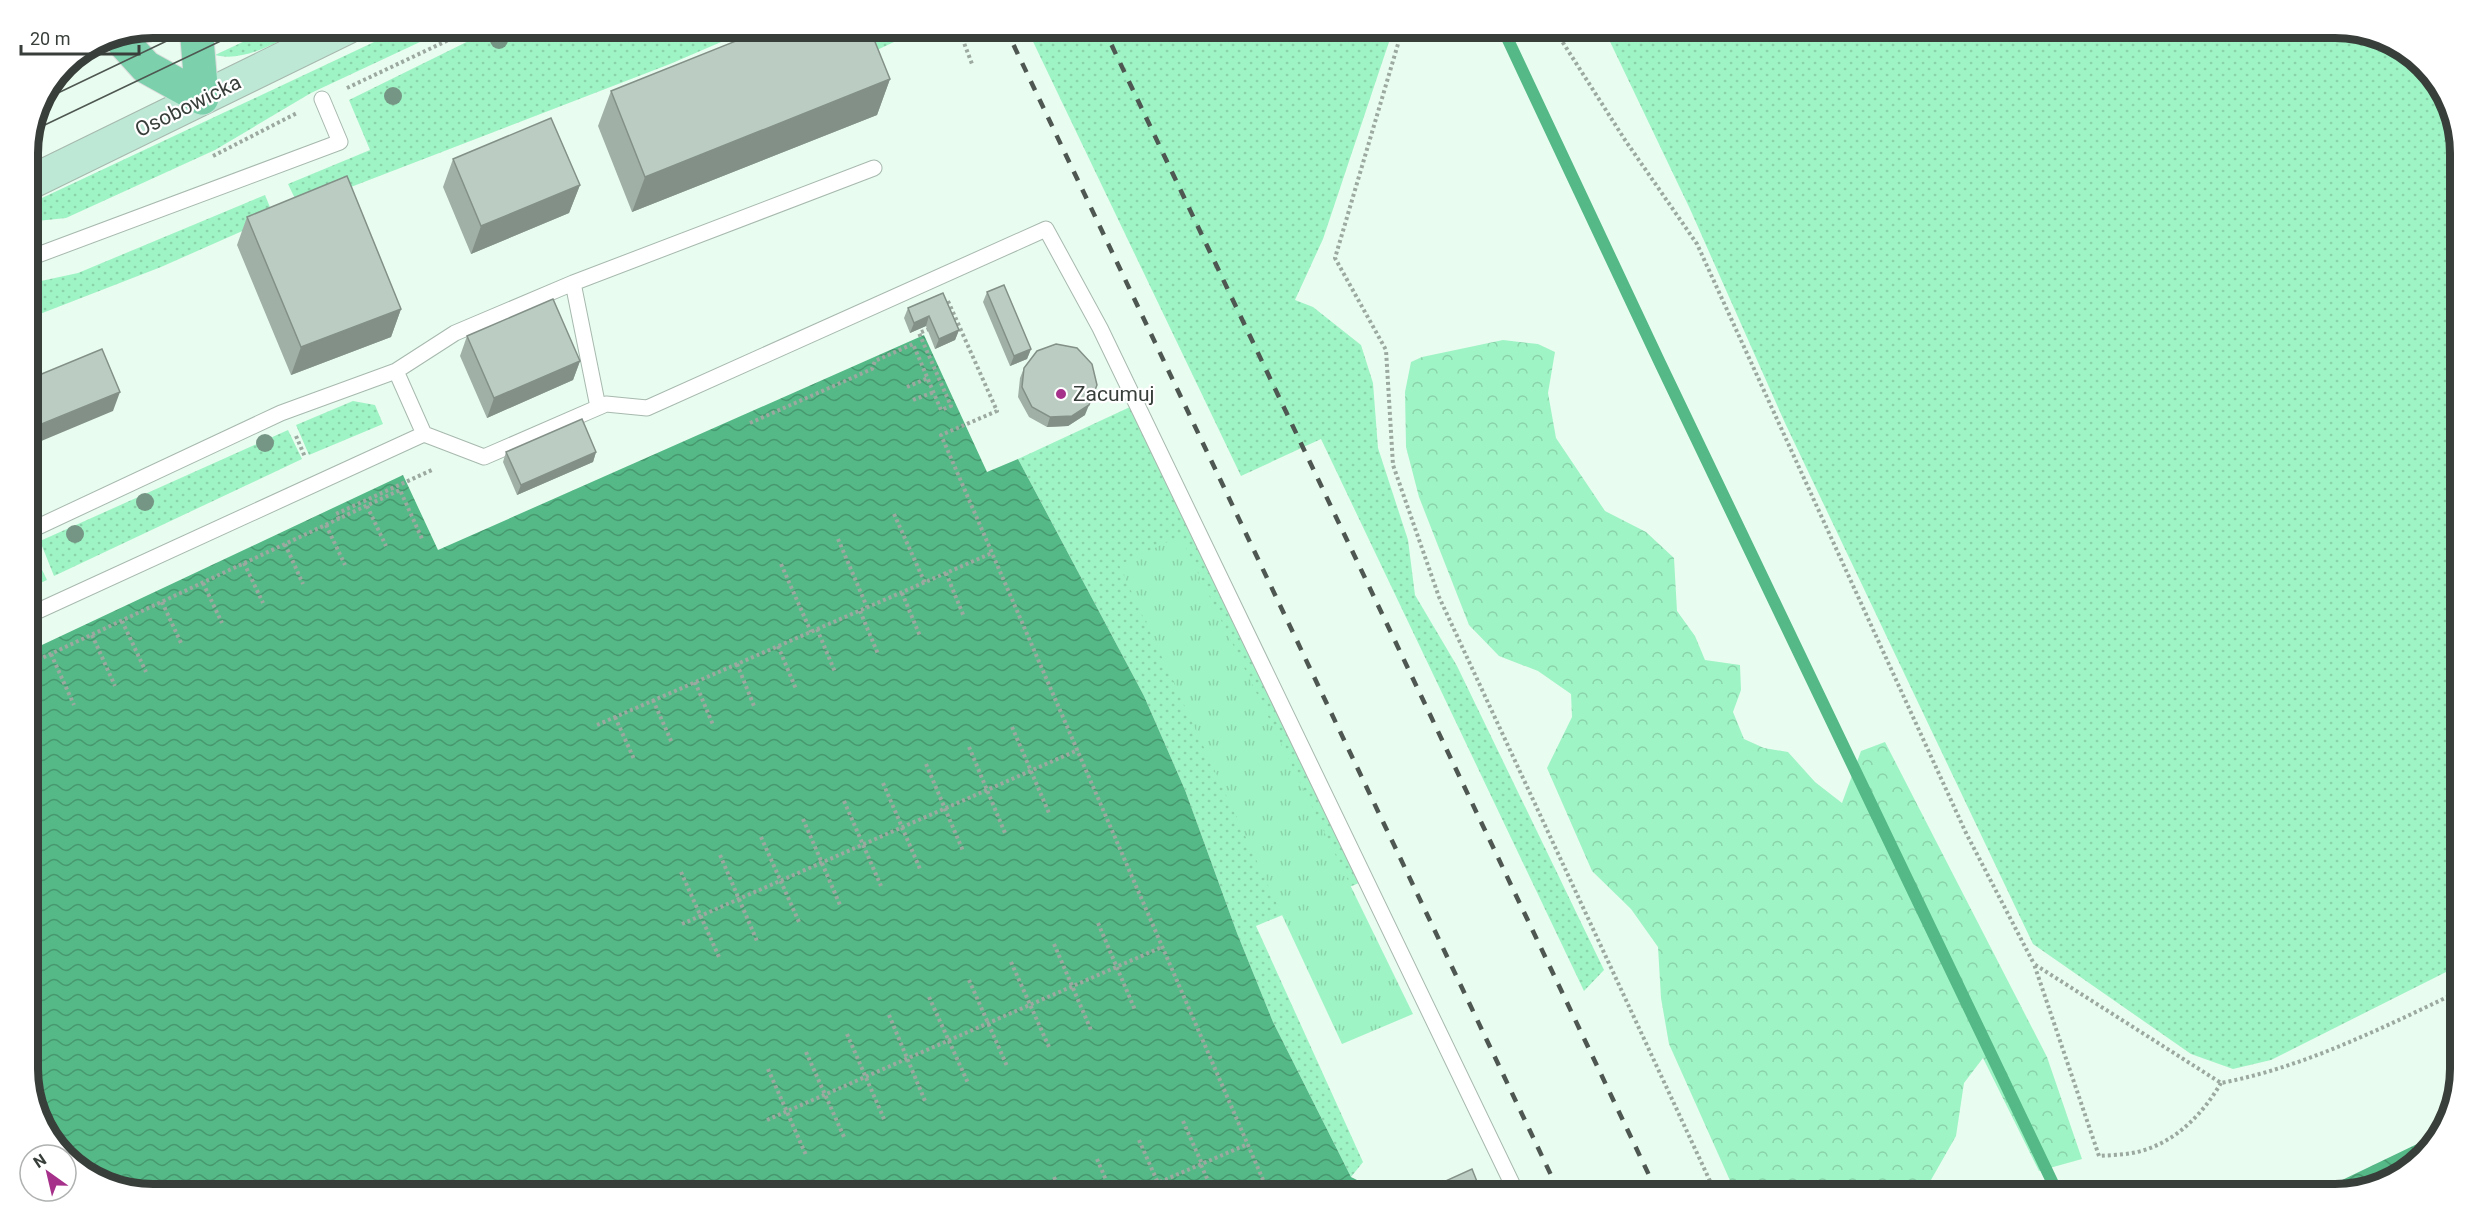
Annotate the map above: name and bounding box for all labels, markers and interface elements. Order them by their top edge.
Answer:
scale bar [21,18,140,56]
text: 20 m [30,28,70,49]
street label: Osobowicka [131,70,245,142]
place label: Zacumuj [1073,382,1155,406]
marker: Zacumuj [1054,387,1068,401]
north arrow [18,1143,78,1203]
text: N [30,1150,50,1172]

